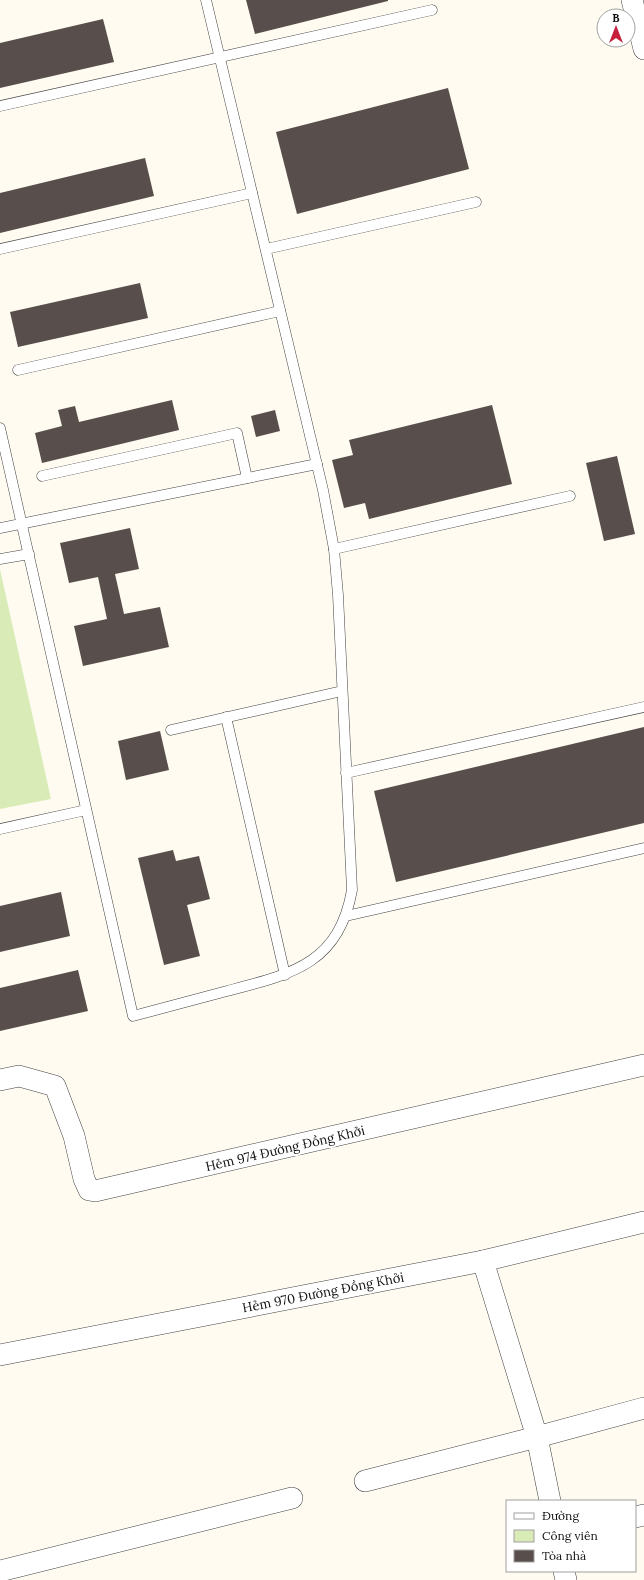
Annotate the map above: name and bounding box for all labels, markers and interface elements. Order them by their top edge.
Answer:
north arrow [596,8,636,48]
text: B [612,11,620,25]
street label: Hẻm 974 Đường Đồng Khởi [204,1122,367,1175]
street label: Hẻm 970 Đường Đồng Khởi [241,1268,406,1316]
legend [506,1500,636,1572]
text: Đường [542,1508,579,1523]
text: Công viên [542,1528,598,1543]
text: Tòa nhà [542,1548,586,1563]

